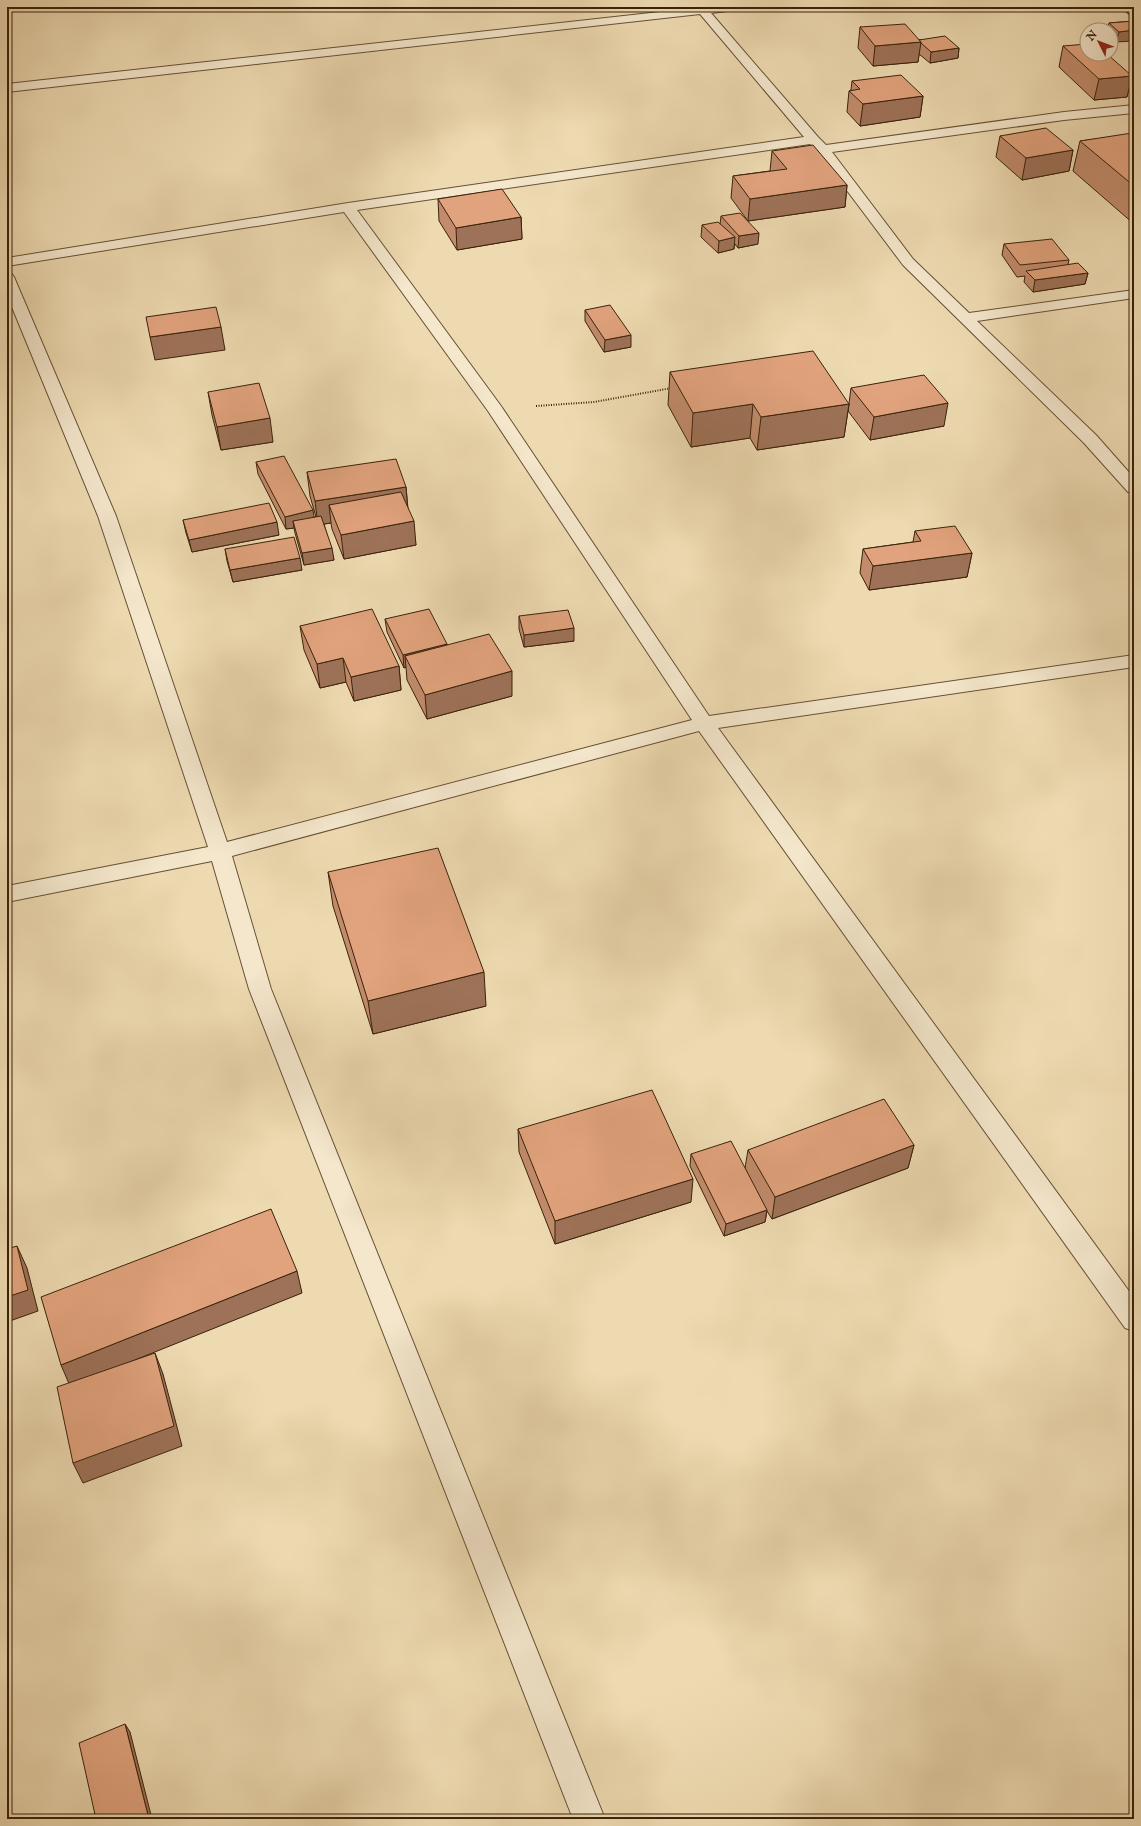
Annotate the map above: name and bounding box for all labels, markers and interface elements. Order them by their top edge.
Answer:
north arrow [1079,22,1119,62]
text: N [1083,27,1101,45]

